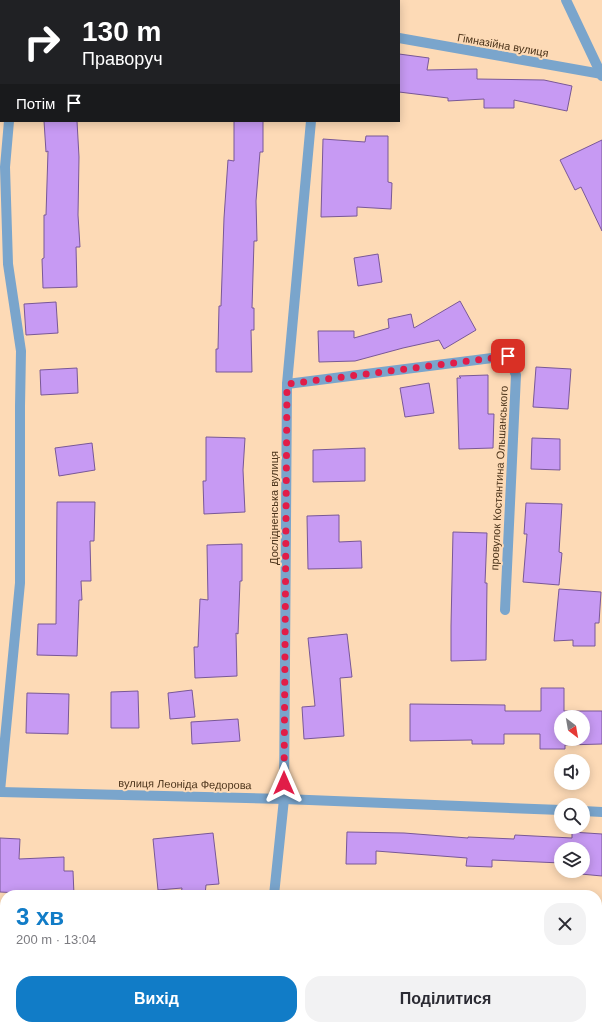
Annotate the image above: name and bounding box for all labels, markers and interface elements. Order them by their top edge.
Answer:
icon: right [16,16,68,68]
text: 130 m [82,16,161,47]
street label: Гімназійна вулиця [456,31,550,59]
text: Праворуч [82,49,163,69]
icon: arrive [63,92,85,114]
text: Потім [16,95,55,112]
pin [491,339,525,373]
icon: arrive [497,345,519,367]
street label: провулок Костянтина Ольшанського [488,385,510,571]
street label: Дослідненська вулиця [268,451,280,565]
north arrow [554,710,590,746]
map controls [554,710,590,878]
button: sound [554,754,590,790]
position arrow [263,762,305,804]
street label: вулиця Леоніда Федорова [118,777,253,791]
button: search [554,798,590,834]
button: layers [554,842,590,878]
text: 3 хв [16,903,64,930]
button: close [544,903,586,945]
text: 200 m · 13:04 [16,932,96,947]
button: Вихід [16,976,297,1022]
button: Поділитися [305,976,586,1022]

